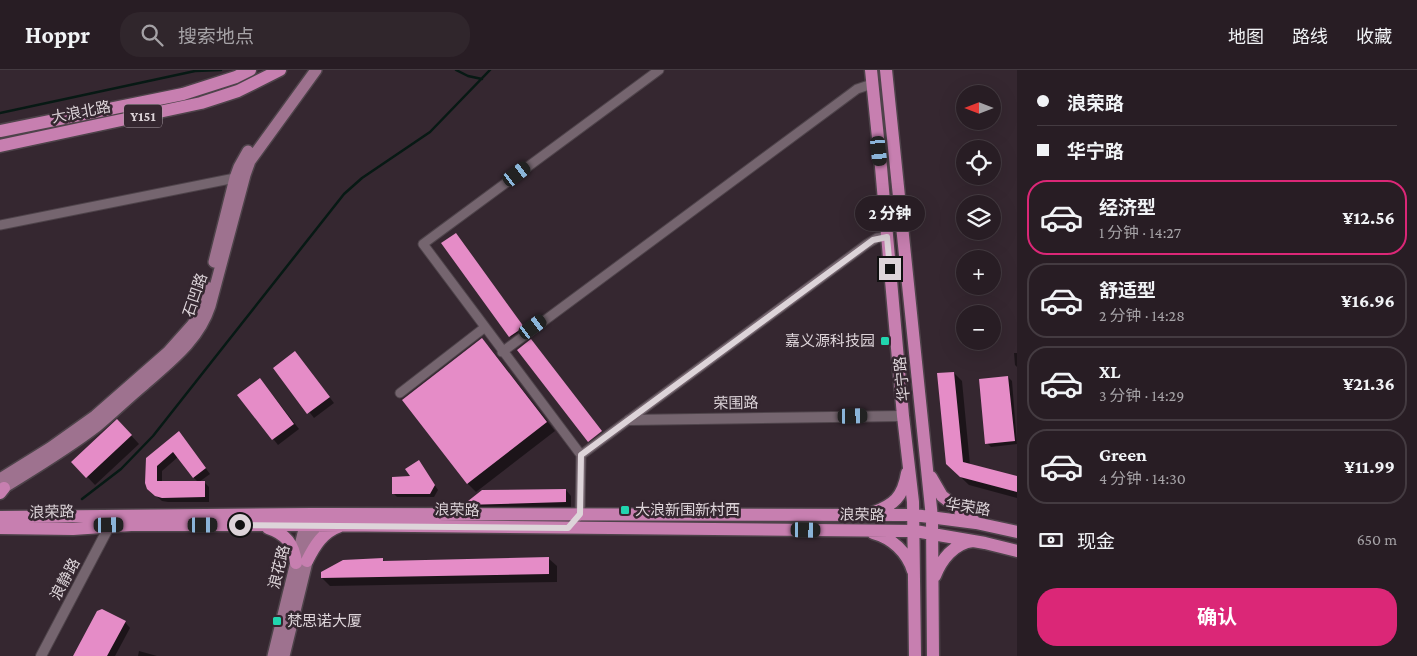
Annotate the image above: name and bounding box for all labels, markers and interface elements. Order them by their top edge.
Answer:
search box [120,12,470,57]
text: Hoppr [25,21,90,48]
icon: search [138,21,166,49]
text: 搜索地点 [178,26,254,47]
text: 地图 [1228,27,1264,47]
text: 路线 [1292,27,1328,47]
text: 收藏 [1356,27,1392,47]
north arrow [956,85,1001,130]
map controls [956,85,1001,350]
text: 浪荣路 [1067,93,1124,114]
street label: 大浪北路 [50,97,112,126]
road number: Y151 [124,104,162,128]
car [869,135,888,167]
button: locate [956,140,1001,185]
text: 华宁路 [1067,141,1124,162]
car [500,159,533,189]
button: layers [956,195,1001,240]
icon: car [1039,195,1084,240]
callout: 2 分钟 [855,196,925,232]
text: 经济型 [1099,197,1156,218]
text: 2 分钟 [868,205,912,222]
text: ¥12.56 [1342,207,1395,228]
text: 1 分钟 · 14:27 [1099,224,1181,241]
button: + [956,250,1001,295]
route end [879,258,901,280]
street label: 石凹路 [180,271,210,319]
icon: car [1039,278,1084,323]
text: 舒适型 [1099,280,1156,301]
text: ¥16.96 [1341,290,1395,311]
button: − [956,305,1001,350]
text: 2 分钟 · 14:28 [1099,307,1185,324]
car [516,312,549,342]
place label: 嘉义源科技园 [785,333,875,349]
marker: 嘉义源科技园 [879,335,891,347]
street label: 华宁路 [891,356,912,402]
icon: car [1039,361,1084,406]
text: XL [1099,361,1121,382]
text: ¥21.36 [1343,373,1395,394]
text: 3 分钟 · 14:29 [1099,387,1184,404]
street label: 荣围路 [713,395,759,411]
car [837,408,868,424]
icon: car [1039,444,1084,489]
text: Green [1099,444,1147,465]
text: ¥11.99 [1344,456,1395,477]
text: 4 分钟 · 14:30 [1099,470,1186,487]
street label: 华荣路 [945,495,992,518]
place label: 大浪新围新村西 [635,501,740,518]
street label: 浪荣路 [434,502,480,518]
street label: 浪荣路 [29,504,75,520]
marker: 大浪新围新村西 [619,504,631,516]
street label: 浪荣路 [839,507,885,523]
route start [229,514,251,536]
car [93,517,124,533]
car [188,518,218,533]
car [790,522,821,538]
icon: cash [1037,526,1065,554]
text: 现金 [1077,531,1115,552]
text: 650 m [1357,531,1397,548]
street label: 浪花路 [266,543,292,591]
street label: 浪静路 [47,555,83,603]
button: 确认 [1037,588,1397,646]
place label: 梵思诺大厦 [287,613,362,629]
marker: 梵思诺大厦 [271,615,283,627]

